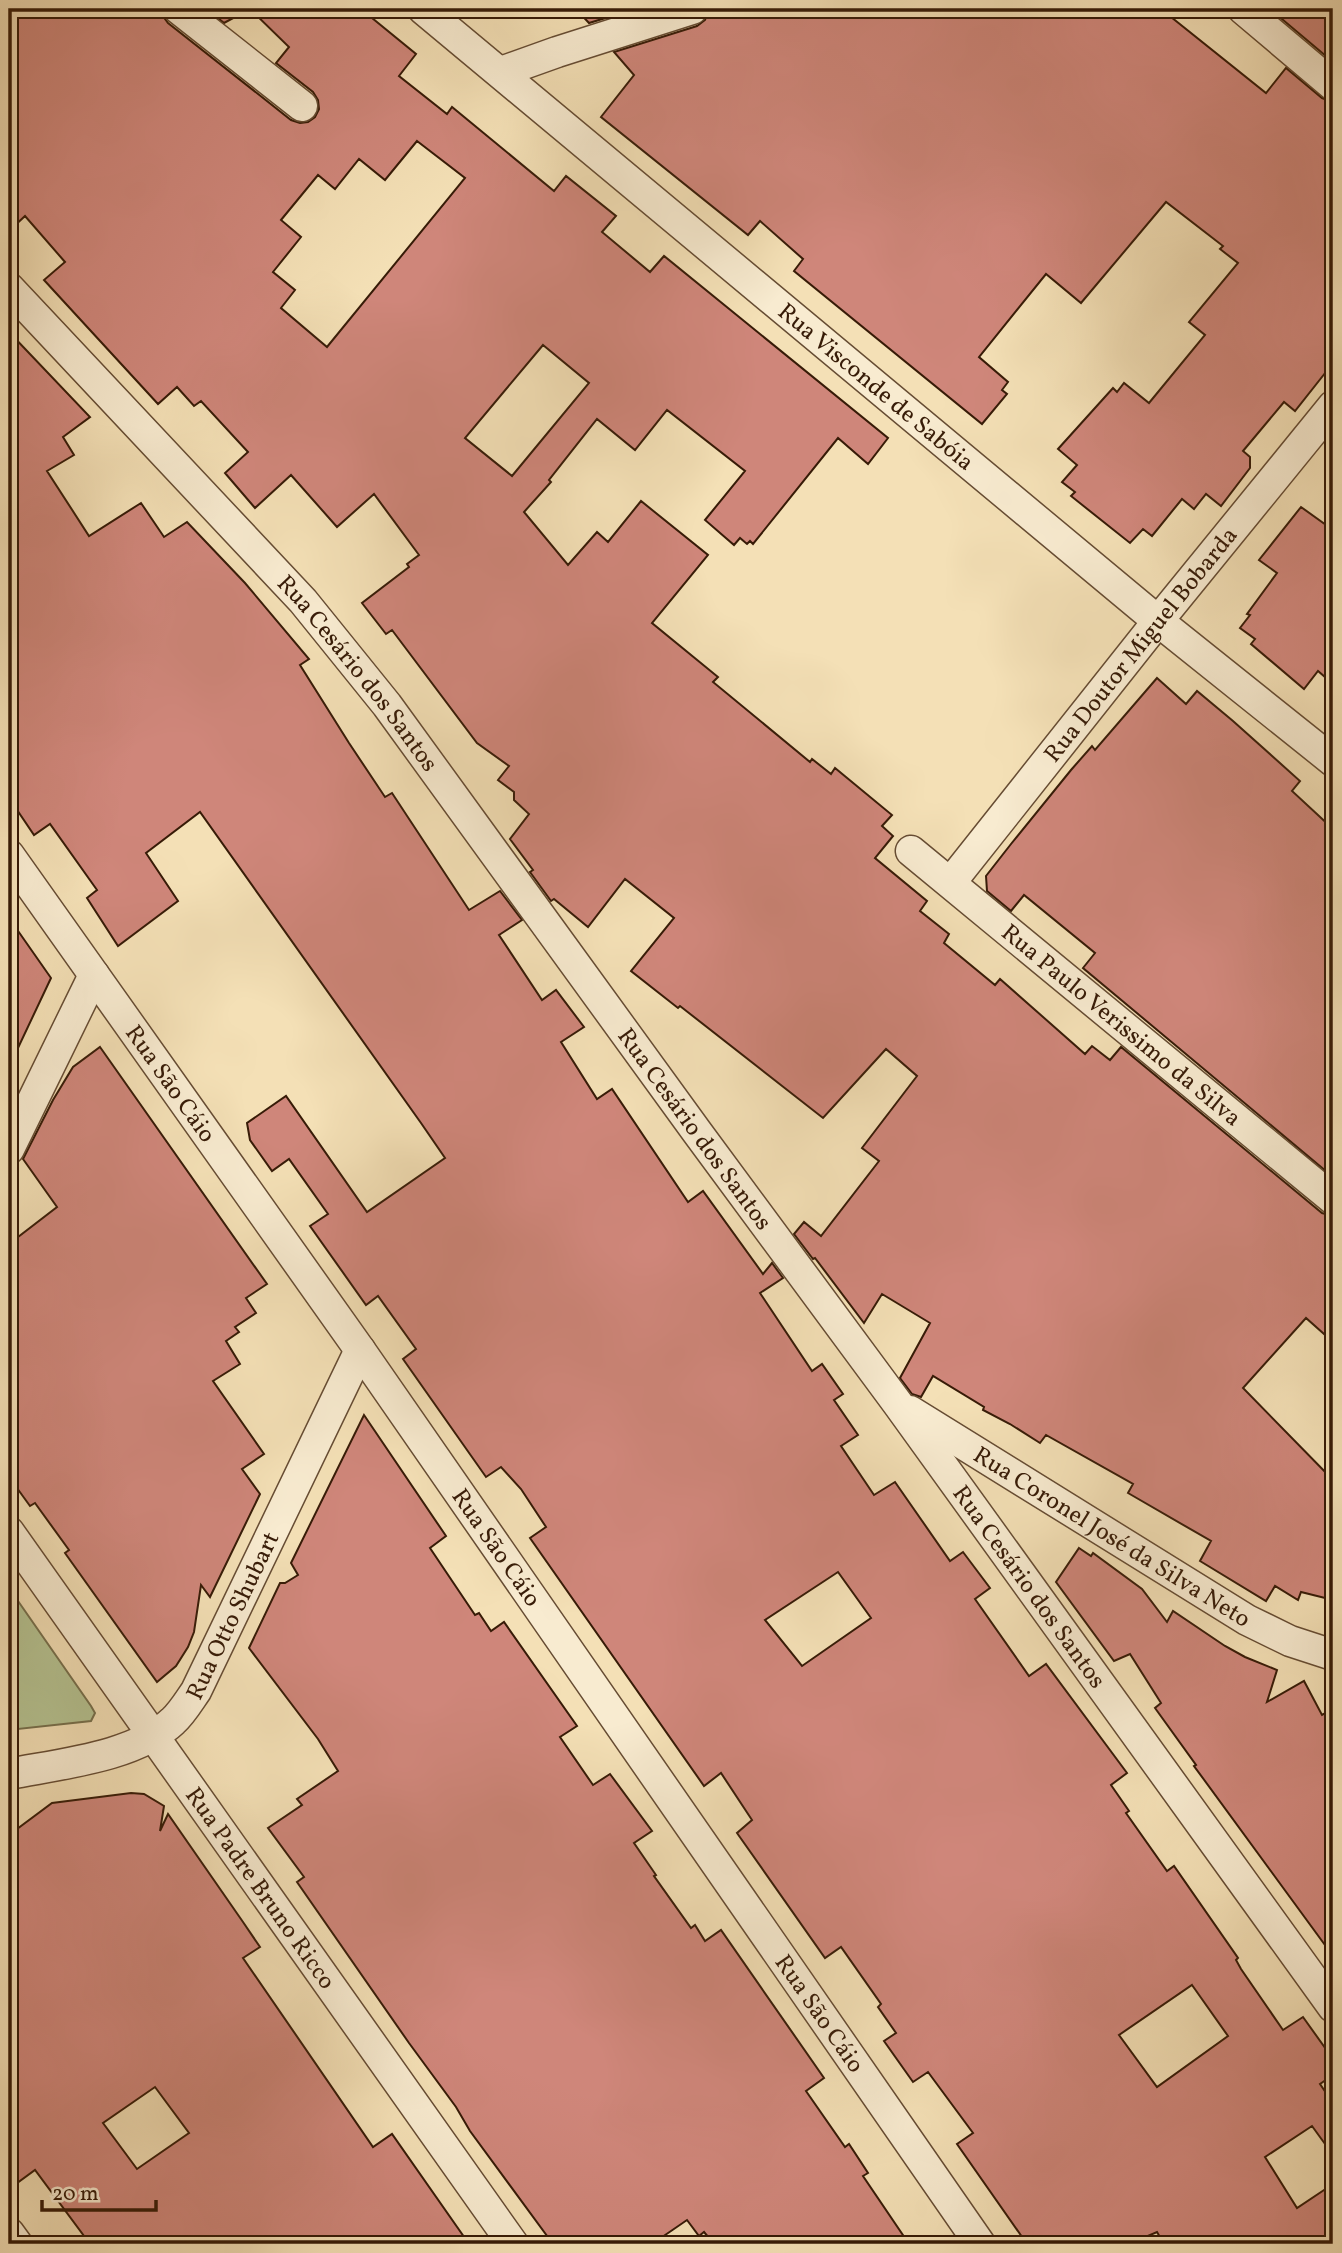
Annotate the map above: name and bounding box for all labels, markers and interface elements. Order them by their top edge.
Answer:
street label: Rua Visconde de Sabóia [770,296,981,480]
street label: Rua Doutor Miguel Bobarda [1037,520,1247,771]
street label: Rua Cesário dos Santos [268,568,445,780]
street label: Rua Paulo Verissimo da Silva [993,917,1248,1136]
street label: Rua São Cáio [116,1019,223,1150]
street label: Rua Cesário dos Santos [608,1022,779,1238]
street label: Rua Coronel José da Silva Neto [966,1439,1256,1637]
street label: Rua Cesário dos Santos [943,1479,1113,1696]
street label: Rua São Cáio [442,1482,548,1615]
street label: Rua Otto Shubart [179,1527,289,1706]
street label: Rua Padre Bruno Ricco [176,1781,343,1997]
street label: Rua São Cáio [765,1948,871,2080]
scale bar [42,2169,156,2213]
text: 20 m [52,2180,98,2209]

